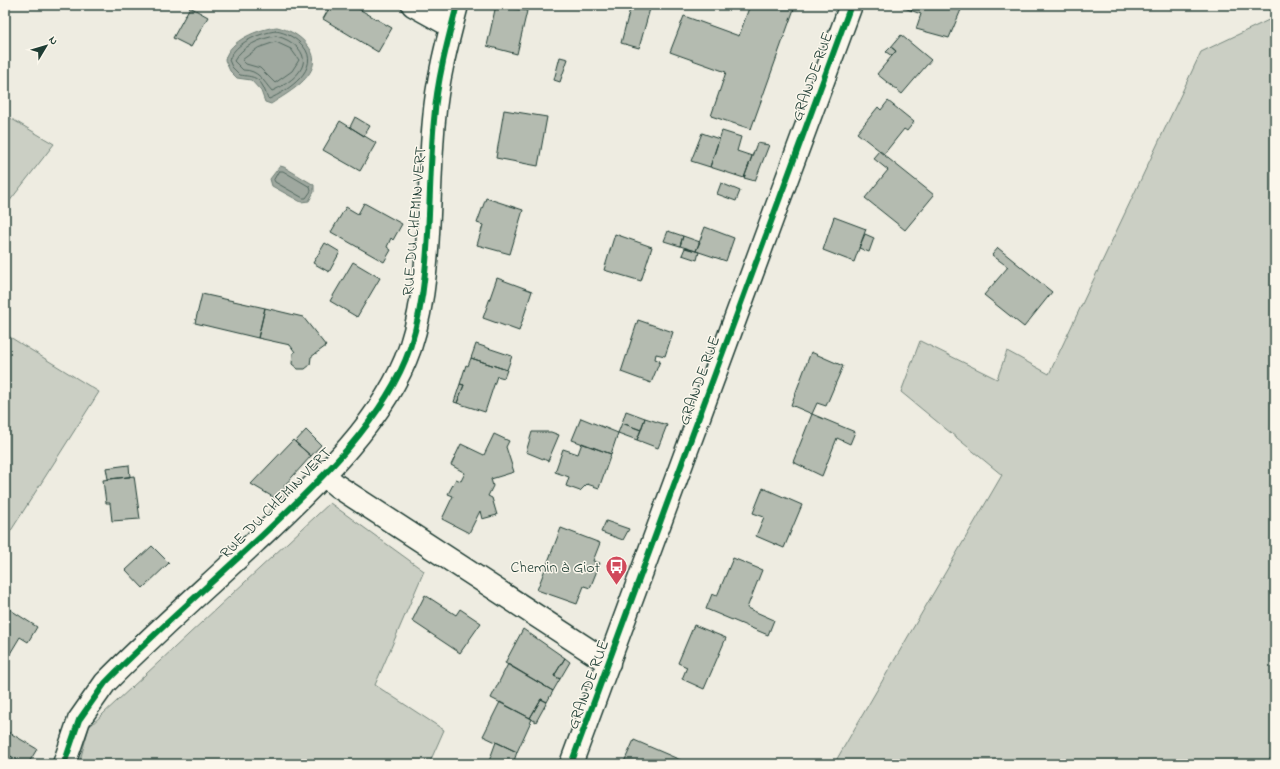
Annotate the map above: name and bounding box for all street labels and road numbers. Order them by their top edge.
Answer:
street label: GRANDE RUE [786,29,840,125]
street label: RUE DU CHEMIN VERT [397,146,433,297]
street label: GRANDE RUE [673,333,727,429]
street label: RUE DU CHEMIN VERT [215,442,338,565]
street label: GRANDE RUE [562,637,616,733]

